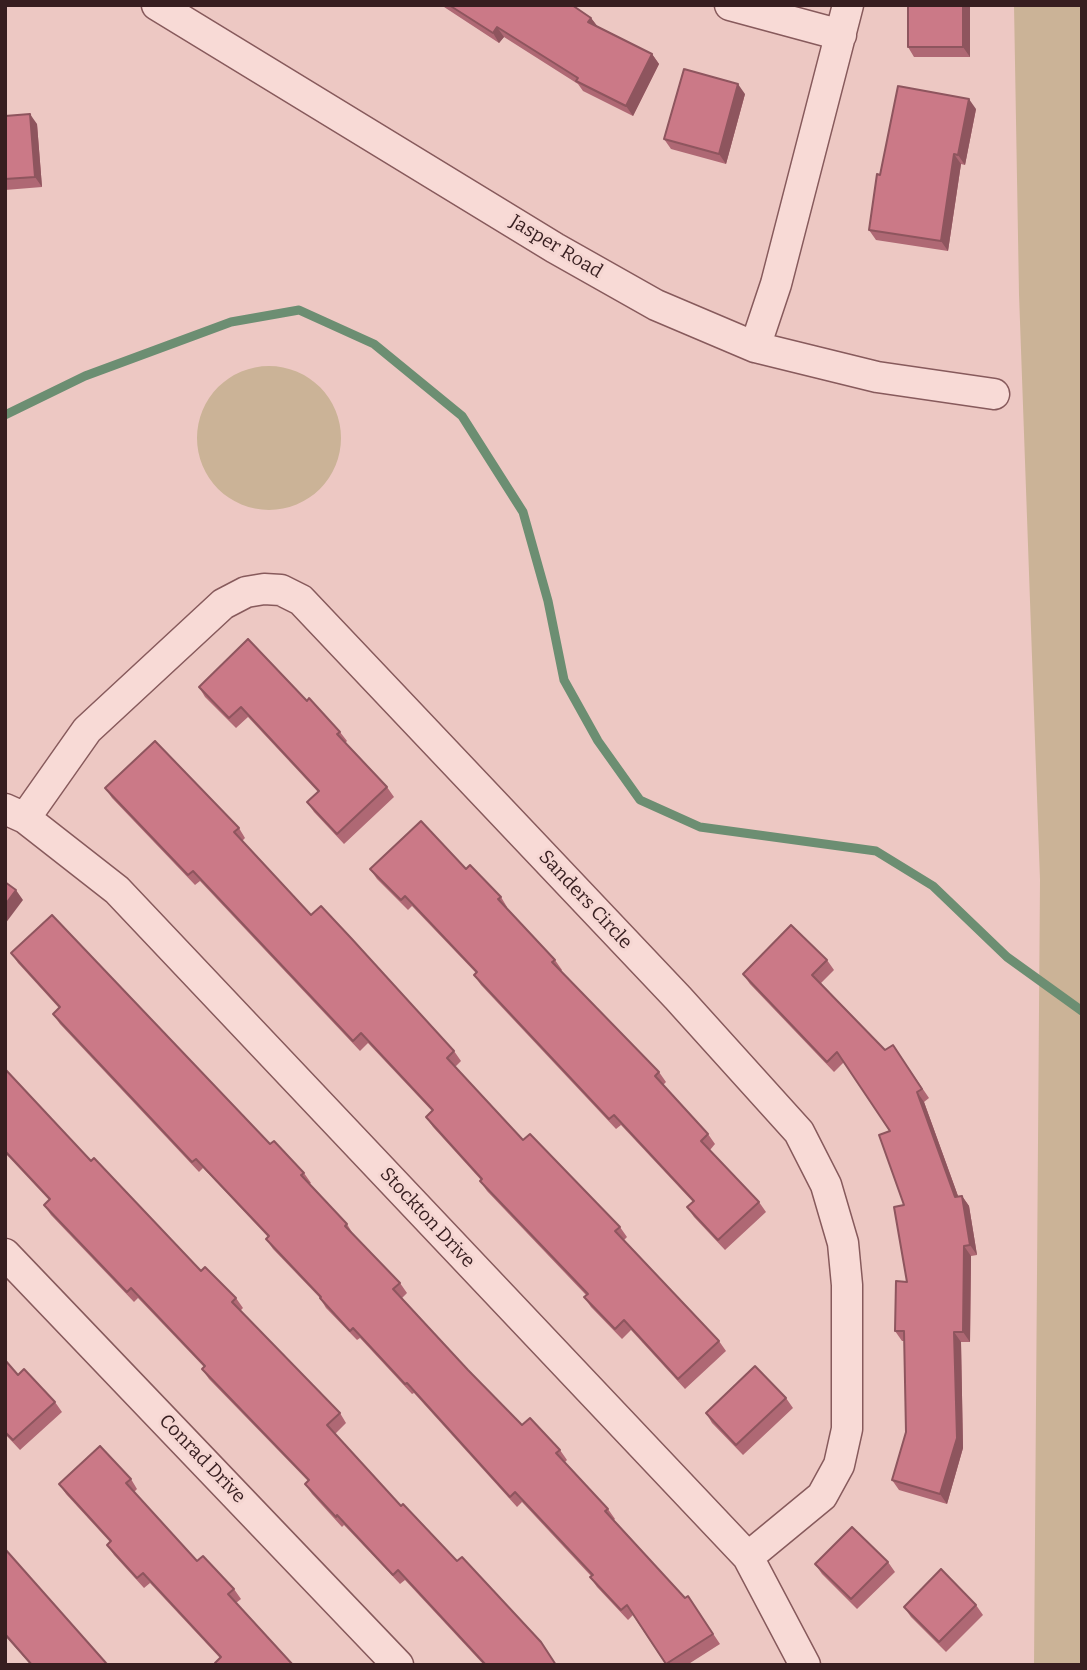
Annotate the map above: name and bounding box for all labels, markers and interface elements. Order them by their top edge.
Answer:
street label: Jasper Road [506,210,606,284]
street label: Sanders Circle [533,846,637,954]
street label: Stockton Drive [375,1163,479,1273]
street label: Conrad Drive [154,1410,250,1508]

